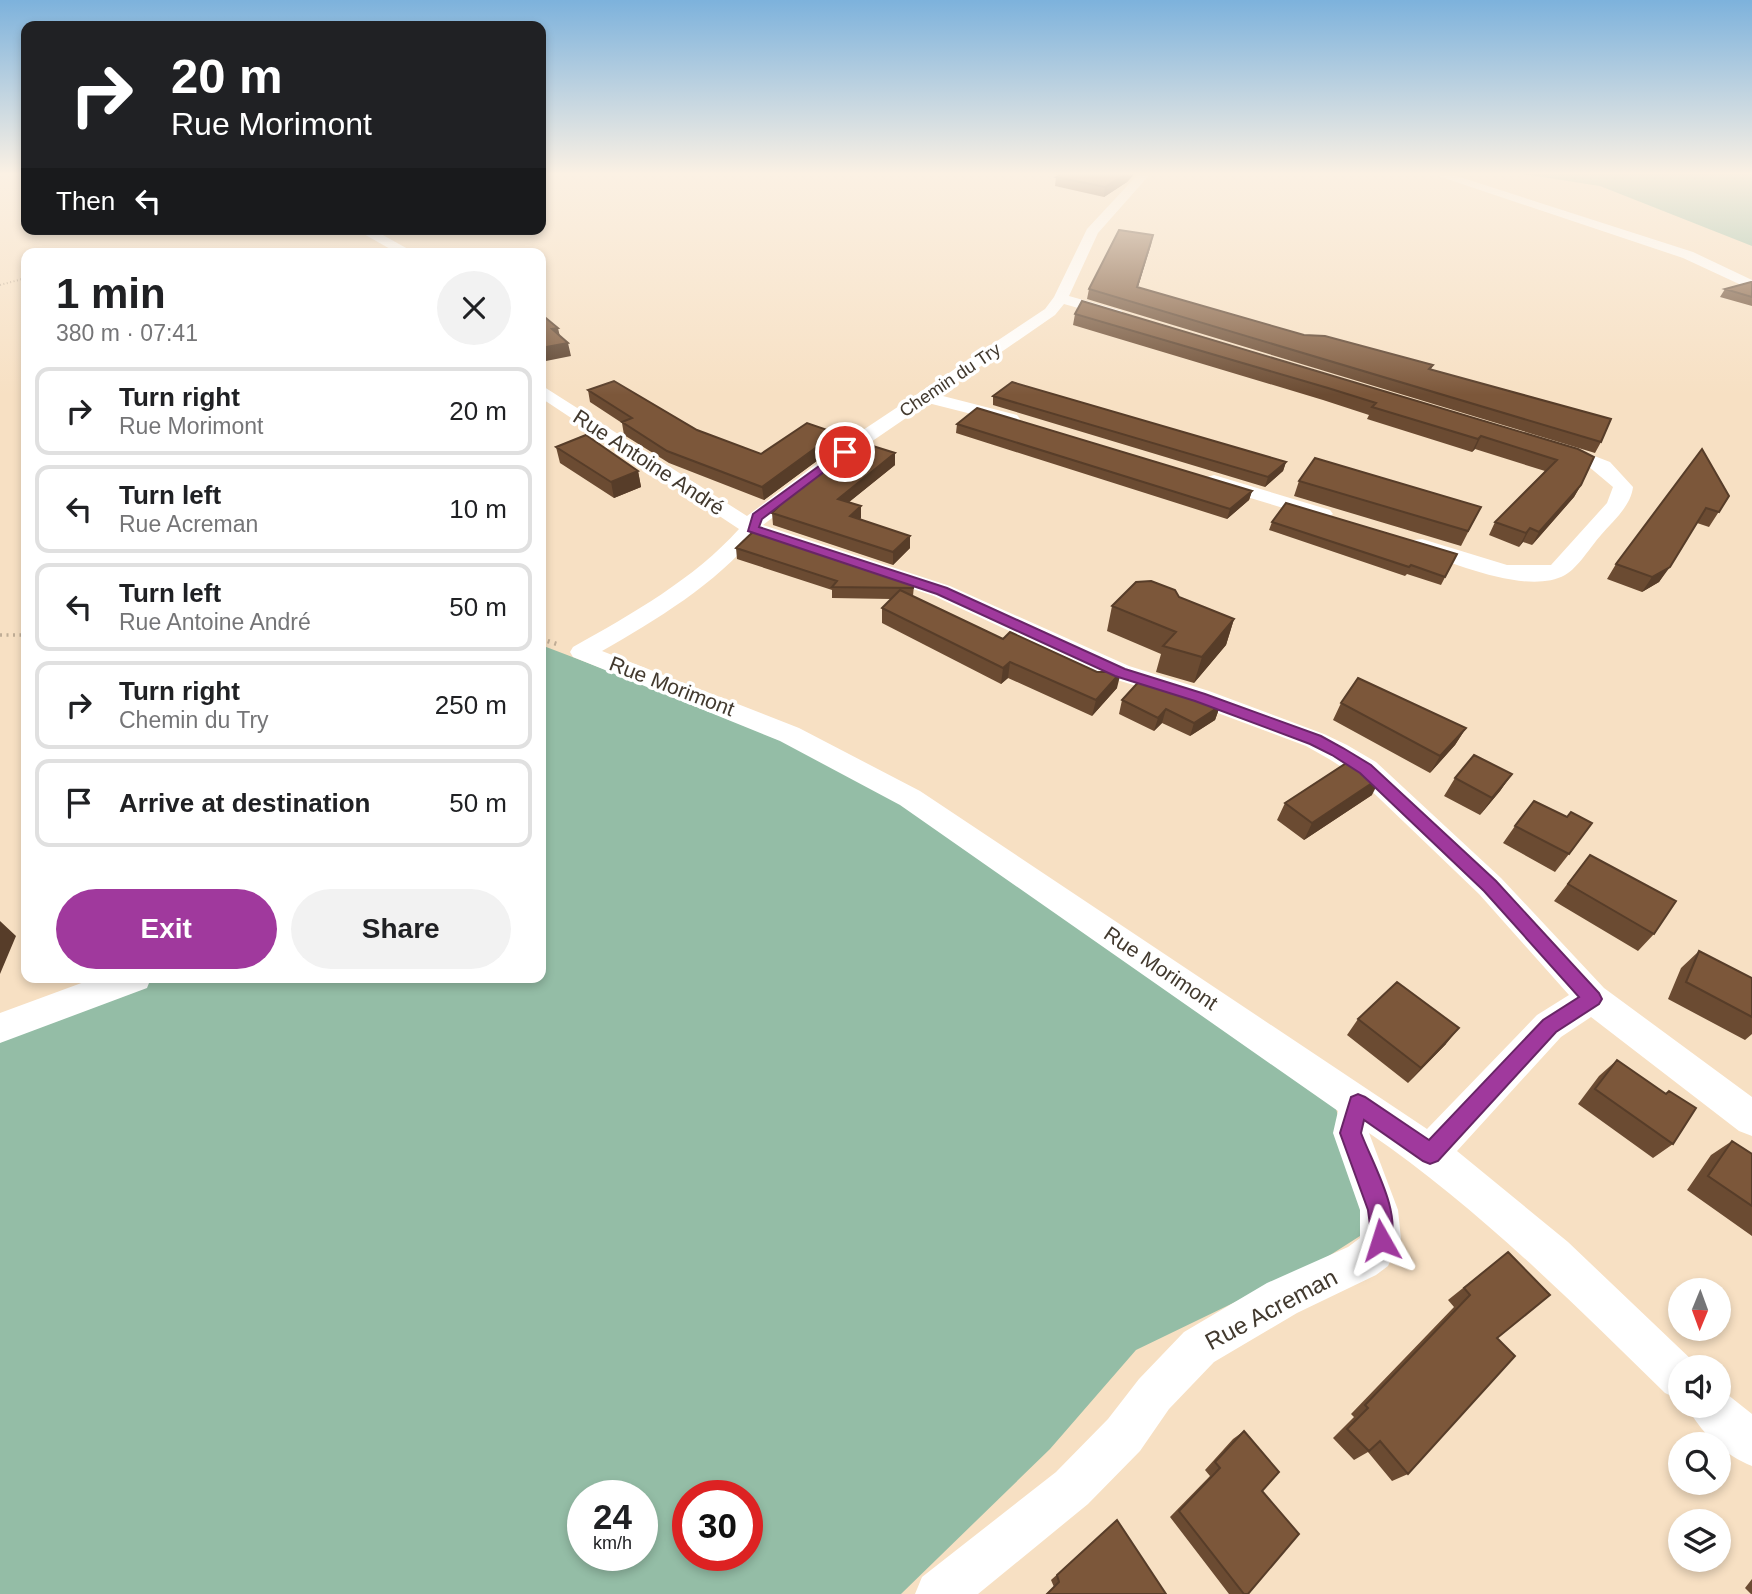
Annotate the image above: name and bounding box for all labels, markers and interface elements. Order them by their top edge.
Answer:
icon: right [56,49,147,140]
text: 20 m [171,49,283,103]
text: Rue Morimont [171,106,372,142]
icon: left [129,182,167,220]
text: Then [56,186,115,216]
text: 1 min [56,270,166,317]
button: close [437,271,511,345]
text: 380 m · 07:41 [56,320,198,346]
street label: Chemin du Try [896,339,1004,421]
text: Turn right [119,382,240,412]
icon: right [60,392,98,430]
text: 20 m [449,396,507,426]
street label: Rue Antoine André [569,405,729,519]
text: Rue Morimont [119,413,263,439]
pin [815,422,875,482]
icon: arrive [826,433,864,471]
text: Turn left [119,480,221,510]
icon: left [60,490,98,528]
text: 10 m [449,494,507,524]
text: Rue Acreman [119,511,258,537]
text: Turn left [119,578,221,608]
icon: left [60,588,98,626]
text: 50 m [449,592,507,622]
text: Rue Antoine André [119,609,311,635]
street label: Rue Morimont [606,652,738,720]
text: Turn right [119,676,240,706]
icon: right [60,686,98,724]
text: 250 m [435,690,507,720]
text: Chemin du Try [119,707,269,733]
icon: arrive [60,784,98,822]
text: Arrive at destination [119,788,370,818]
text: 50 m [449,788,507,818]
button: Exit [56,889,277,969]
button: Share [291,889,511,969]
street label: Rue Morimont [1100,922,1222,1014]
position arrow [1344,1203,1418,1277]
street label: Rue Acreman [1200,1263,1342,1355]
north arrow [1668,1278,1731,1340]
map controls [1668,1278,1731,1572]
button: sound [1668,1355,1731,1418]
button: search [1668,1432,1731,1495]
speed limit sign: 30 [672,1480,763,1571]
text: 24 [593,1497,632,1536]
button: layers [1668,1509,1731,1572]
text: km/h [593,1533,632,1553]

